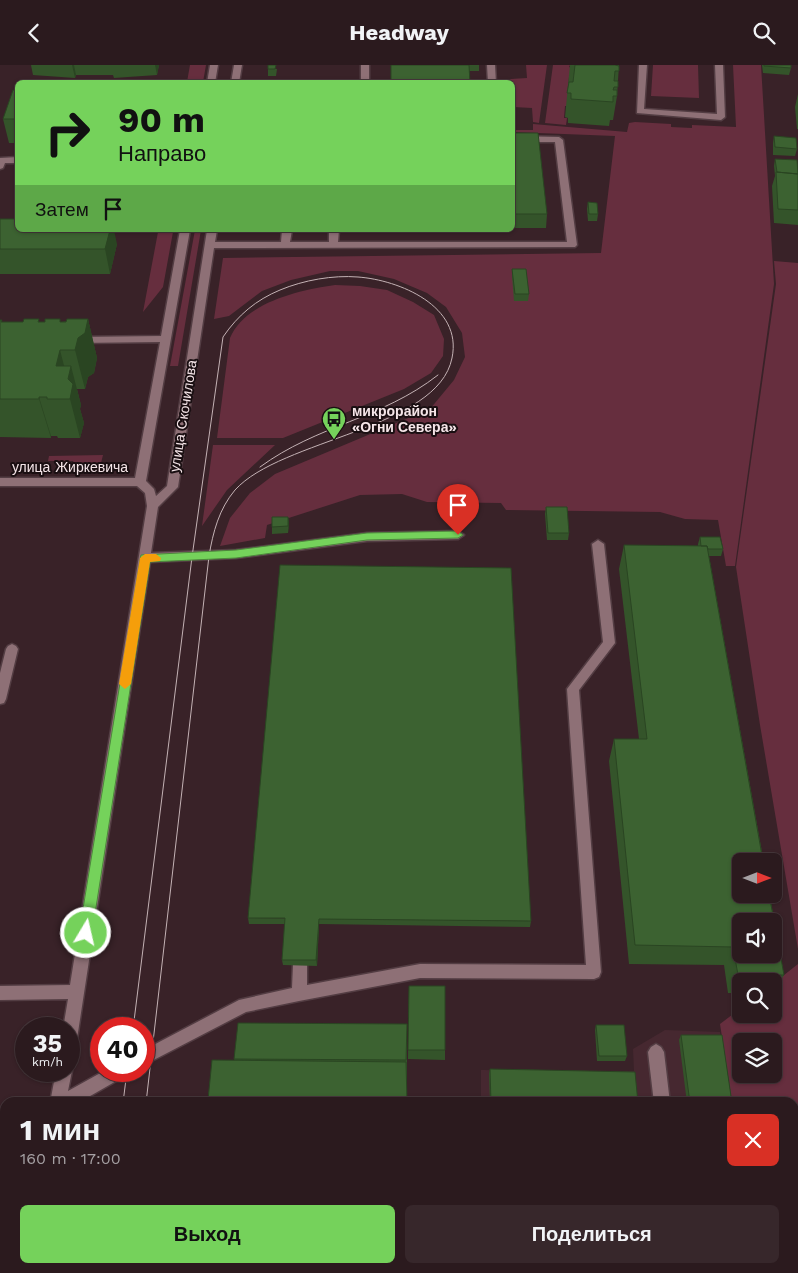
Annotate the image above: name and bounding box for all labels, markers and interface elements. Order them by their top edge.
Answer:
icon: back [20,19,48,47]
icon: search [750,19,778,47]
text: Headway [349,20,449,45]
text: 90 m [118,99,205,141]
icon: right [35,100,100,165]
text: Направо [118,141,206,166]
icon: arrive [99,195,127,223]
text: Затем [35,198,89,221]
street label: улица Скочилова [166,359,200,473]
place label: микрорайон «Огни Севера» [352,403,457,435]
bus stop icon: микрорайон «Огни Севера» [321,406,347,440]
street label: улица Жиркевича [12,459,128,475]
pin [437,484,479,535]
icon: arrive [444,491,472,519]
north arrow [732,853,782,903]
map controls [732,853,782,1083]
position arrow [59,906,111,958]
button: sound [732,913,782,963]
button: search [732,973,782,1023]
speed limit sign: 40 [90,1017,155,1082]
text: 35 [33,1029,62,1058]
button: layers [732,1033,782,1083]
text: km/h [32,1055,63,1069]
text: 1 мин [20,1112,100,1147]
button: close [727,1114,779,1166]
text: 160 m · 17:00 [20,1149,121,1168]
button: Выход [20,1205,395,1263]
button: Поделиться [405,1205,779,1263]

